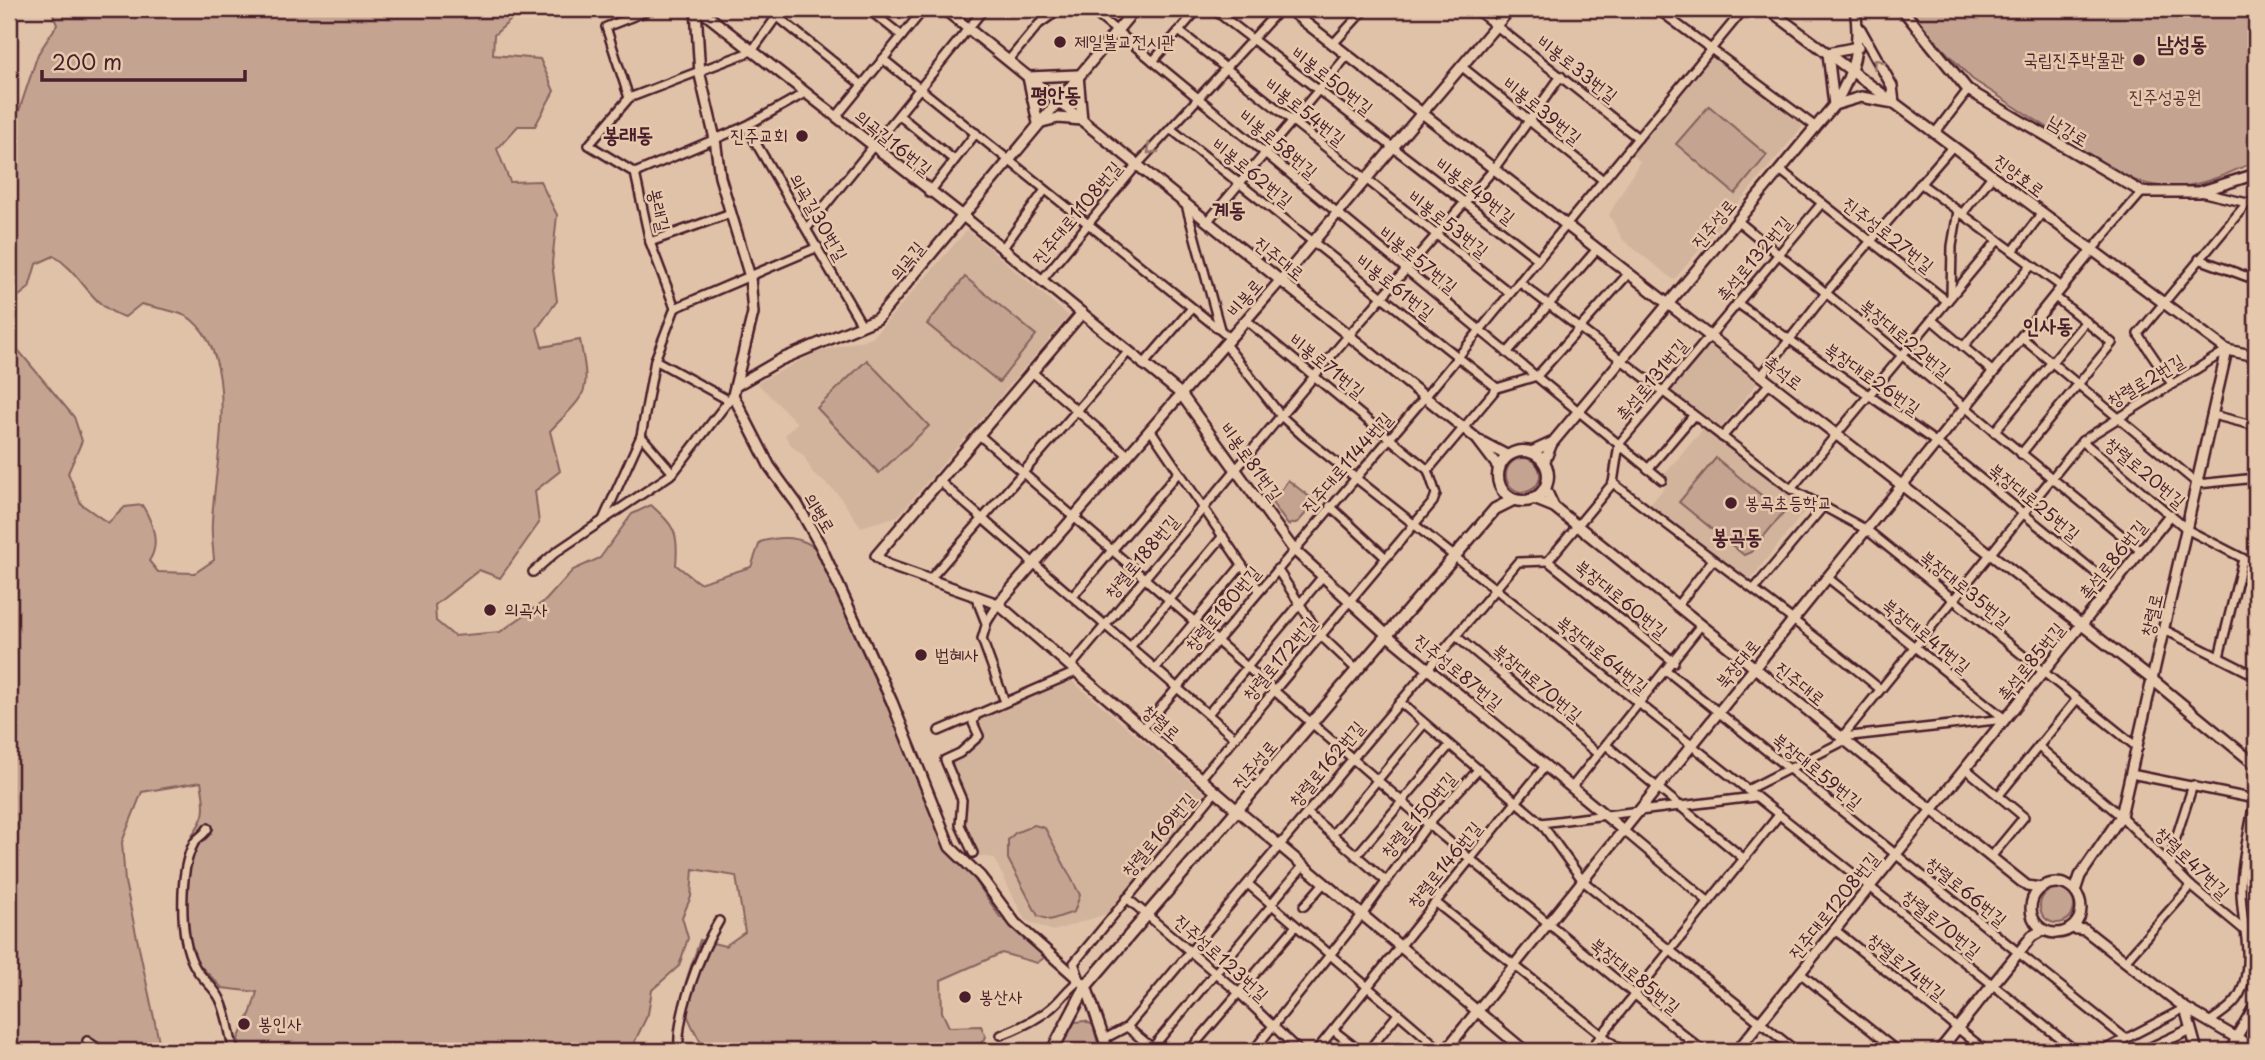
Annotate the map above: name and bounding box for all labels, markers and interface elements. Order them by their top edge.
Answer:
district label: 남성동 [2157,26,2207,58]
place label: 제일불교전시관 [1074,27,1175,54]
street label: 비봉로33번길 [1532,28,1624,108]
marker: 제일불교전시관 [1052,34,1068,50]
scale bar [42,38,245,82]
street label: 비봉로50번길 [1286,39,1380,121]
text: 200 m [52,45,122,77]
place label: 국립진주박물관 [2024,45,2125,72]
marker: 국립진주박물관 [2131,52,2147,68]
one-way arrow [1873,58,1886,71]
street label: 비봉로39번길 [1498,70,1589,150]
street label: 비봉로54번길 [1260,71,1352,151]
district label: 평안동 [1031,77,1081,109]
park label: 진주성공원 [2129,82,2201,109]
street label: 의곡길16번길 [849,102,939,182]
street label: 비봉로58번길 [1234,102,1325,184]
street label: 남강로 [2043,107,2094,152]
district label: 봉래동 [603,117,653,149]
place label: 진주교회 [730,121,788,148]
marker: 진주교회 [794,128,810,144]
street label: 비봉로62번길 [1207,131,1300,213]
one-way arrow [1147,142,1160,155]
street label: 진양호로 [1989,147,2051,203]
street label: 비봉로49번길 [1430,150,1522,230]
street label: 진주대로1108번길 [1025,154,1127,270]
street label: 의곡길30번길 [783,167,856,266]
street label: 비봉로53번길 [1403,183,1495,263]
street label: 봉래길 [642,185,679,234]
street label: 진주성로27번길 [1838,190,1941,278]
district label: 계동 [1212,192,1246,224]
street label: 진주성로 [1684,192,1742,254]
street label: 촉석로132번길 [1709,209,1797,307]
street label: 비봉로57번길 [1374,219,1464,299]
street label: 진주대로 [1249,229,1311,287]
street label: 의곡길 [882,234,930,285]
street label: 비봉로61번길 [1351,247,1441,325]
street label: 비봉로 [1219,272,1268,322]
street label: 북장대로22번길 [1854,291,1958,385]
district label: 인사동 [2023,308,2073,340]
street label: 비봉로71번길 [1284,326,1372,404]
street label: 촉석로131번길 [1608,331,1694,426]
street label: 북장대로26번길 [1819,335,1927,421]
street label: 창렬로2번길 [2102,346,2189,413]
street label: 촉석로 [1758,348,1809,396]
street label: 진주대로1144번길 [1294,405,1398,519]
street label: 비봉로81번길 [1214,416,1290,507]
street label: 창렬로20번길 [2100,430,2193,514]
street label: 북장대로25번길 [1983,455,2087,547]
street label: 의병로 [798,487,843,538]
place label: 봉곡초등학교 [1745,488,1832,515]
marker: 봉곡초등학교 [1723,495,1739,511]
street label: 창렬로188번길 [1097,508,1185,604]
street label: 촉석로86번길 [2071,513,2153,605]
district label: 봉곡동 [1712,519,1762,551]
street label: 북장대로35번길 [1915,543,2018,633]
street label: 북장대로60번길 [1570,552,1675,644]
street label: 창렬로180번길 [1178,559,1266,657]
street label: 창렬로 [2132,590,2169,639]
street label: 북장대로41번길 [1877,591,1977,679]
place label: 의곡사 [504,595,548,622]
marker: 의곡사 [482,602,498,618]
street label: 북장대로64번길 [1551,608,1655,700]
street label: 창렬로172번길 [1235,609,1323,706]
street label: 촉석로85번길 [1990,615,2070,706]
street label: 진주성로87번길 [1409,626,1510,715]
street label: 북장대로 [1708,632,1766,694]
street label: 북장대로70번길 [1487,636,1589,728]
place label: 법혜사 [935,640,979,667]
marker: 법혜사 [913,647,929,663]
street label: 진주대로 [1770,654,1832,712]
street label: 창렬로 [1137,697,1187,746]
street label: 창렬로162번길 [1282,714,1370,812]
street label: 북장대로59번길 [1767,725,1869,815]
street label: 진주성로 [1225,733,1283,795]
street label: 창렬로150번길 [1374,765,1462,863]
street label: 창렬로169번길 [1114,785,1202,882]
street label: 창렬로146번길 [1400,814,1488,913]
street label: 창렬로47번길 [2149,820,2237,904]
street label: 진주대로1208번길 [1781,845,1885,965]
street label: 창렬로66번길 [1920,850,2014,932]
street label: 창렬로70번길 [1896,882,1988,964]
street label: 진주성로123번길 [1169,907,1276,1007]
street label: 창렬로74번길 [1862,926,1952,1006]
street label: 북장대로85번길 [1585,930,1687,1020]
place label: 봉산사 [979,982,1023,1009]
marker: 봉산사 [957,989,973,1005]
place label: 봉인사 [258,1009,302,1036]
marker: 봉인사 [236,1016,252,1032]

